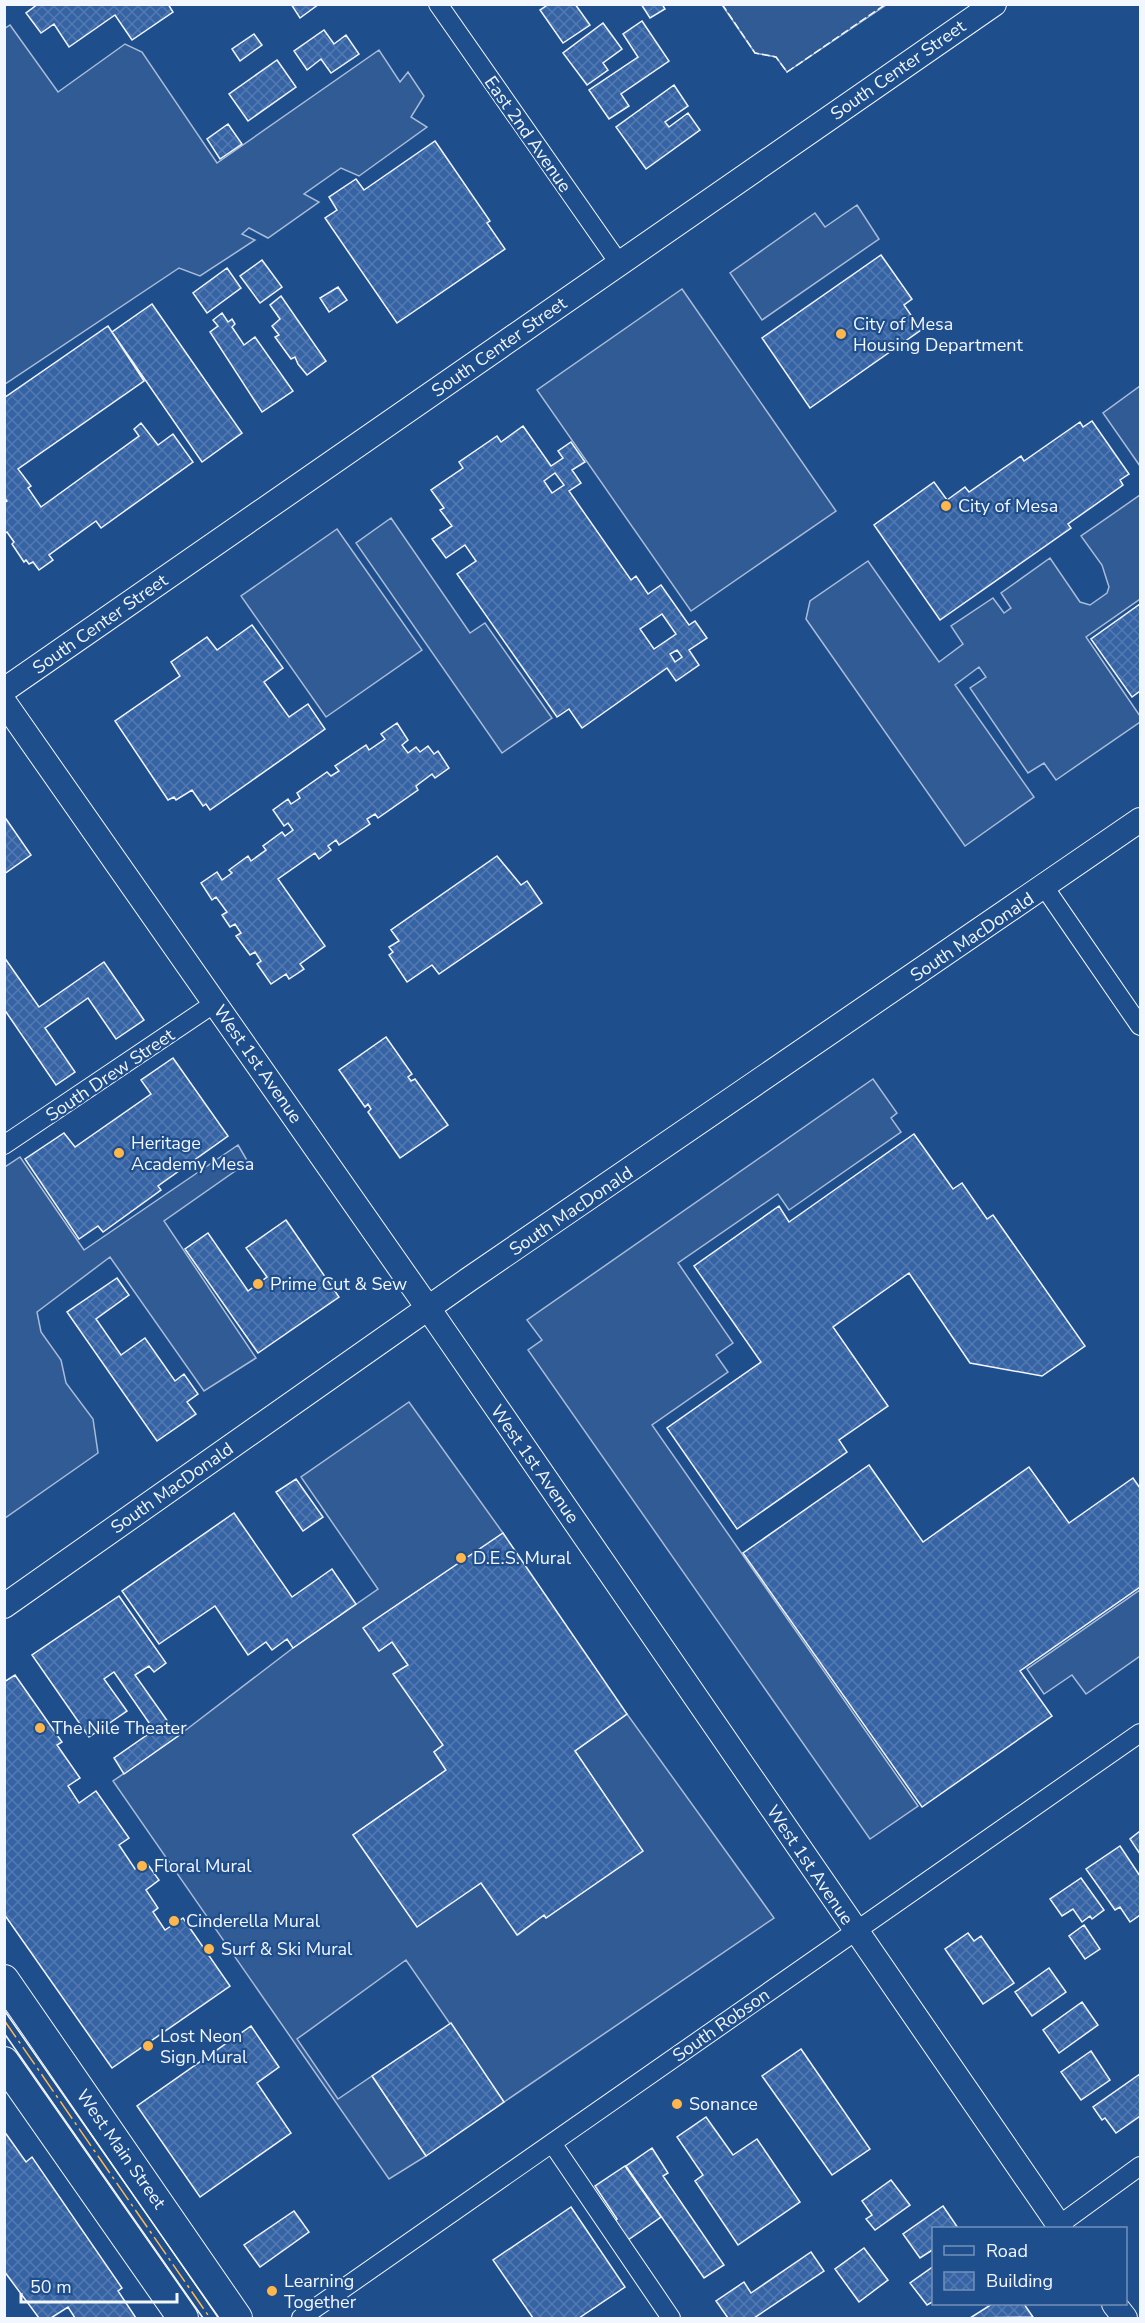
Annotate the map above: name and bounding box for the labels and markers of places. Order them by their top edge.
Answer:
place label: City of Mesa Housing Department [853,312,1023,357]
marker: City of Mesa Housing Department [834,327,848,341]
place label: City of Mesa [958,494,1058,518]
marker: City of Mesa [939,499,953,513]
place label: Heritage Academy Mesa [131,1131,254,1176]
marker: Heritage Academy Mesa [112,1146,126,1160]
place label: Prime Cut & Sew [270,1272,407,1296]
marker: Prime Cut & Sew [251,1277,265,1291]
place label: D.E.S. Mural [473,1546,572,1570]
marker: D.E.S. Mural [454,1551,468,1565]
place label: The Nile Theater [52,1716,187,1740]
marker: The Nile Theater [33,1721,47,1735]
place label: Floral Mural [154,1854,252,1878]
marker: Floral Mural [135,1859,149,1873]
place label: Cinderella Mural [186,1909,321,1933]
marker: Cinderella Mural [167,1914,181,1928]
place label: Surf & Ski Mural [221,1937,353,1961]
marker: Surf & Ski Mural [202,1942,216,1956]
place label: Lost Neon Sign Mural [160,2024,248,2069]
marker: Lost Neon Sign Mural [141,2039,155,2053]
place label: Sonance [689,2092,758,2116]
marker: Sonance [670,2097,684,2111]
place label: Learning Together [284,2269,357,2314]
marker: Learning Together [265,2284,279,2298]

